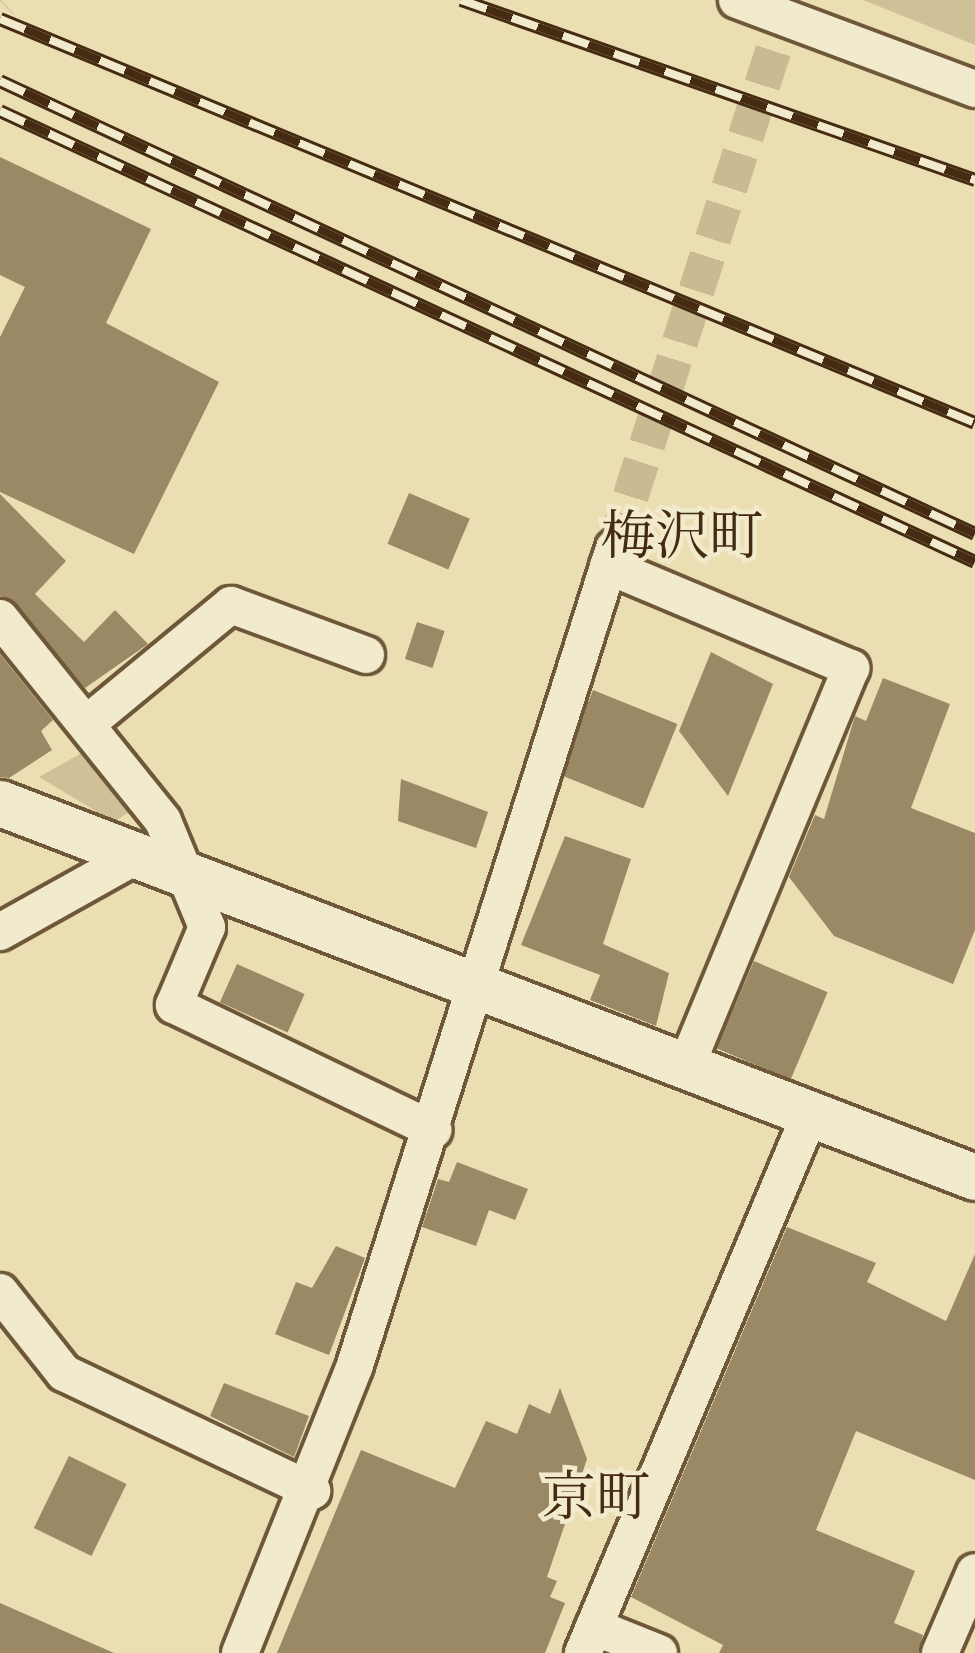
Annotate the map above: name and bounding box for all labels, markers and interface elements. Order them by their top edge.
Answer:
district label: 梅沢町 [601,507,763,571]
district label: 京町 [542,1468,650,1532]

